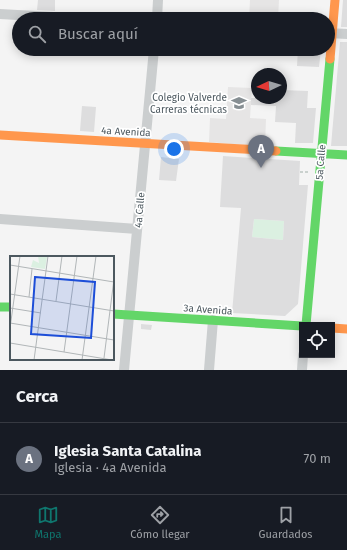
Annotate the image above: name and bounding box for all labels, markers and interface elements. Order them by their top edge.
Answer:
search box [12,12,335,56]
icon: search [26,23,48,45]
text: Buscar aquí [58,25,138,43]
north arrow [251,68,287,104]
place label: Colegio Valverde Carreras técnicas [150,92,227,116]
school or university icon: Colegio Valverde Carreras técnicas [230,94,248,112]
street label: 4a Avenida [101,125,151,139]
pin: A [248,135,274,168]
your location [164,139,184,159]
street label: 5a Calle [313,144,329,180]
street label: 4a Calle [132,192,148,228]
inset map [10,256,114,360]
street label: 3a Avenida [183,302,233,318]
map controls [299,322,335,358]
button: locate [299,322,335,358]
text: Cerca [16,386,58,407]
text: Iglesia Santa Catalina [54,442,201,460]
text: A [25,451,33,466]
text: 70 m [304,451,331,466]
text: Iglesia · 4a Avenida [54,460,167,475]
tab: Mapa [34,504,61,541]
tab: Cómo llegar [130,504,190,541]
tab: Guardados [259,504,313,541]

